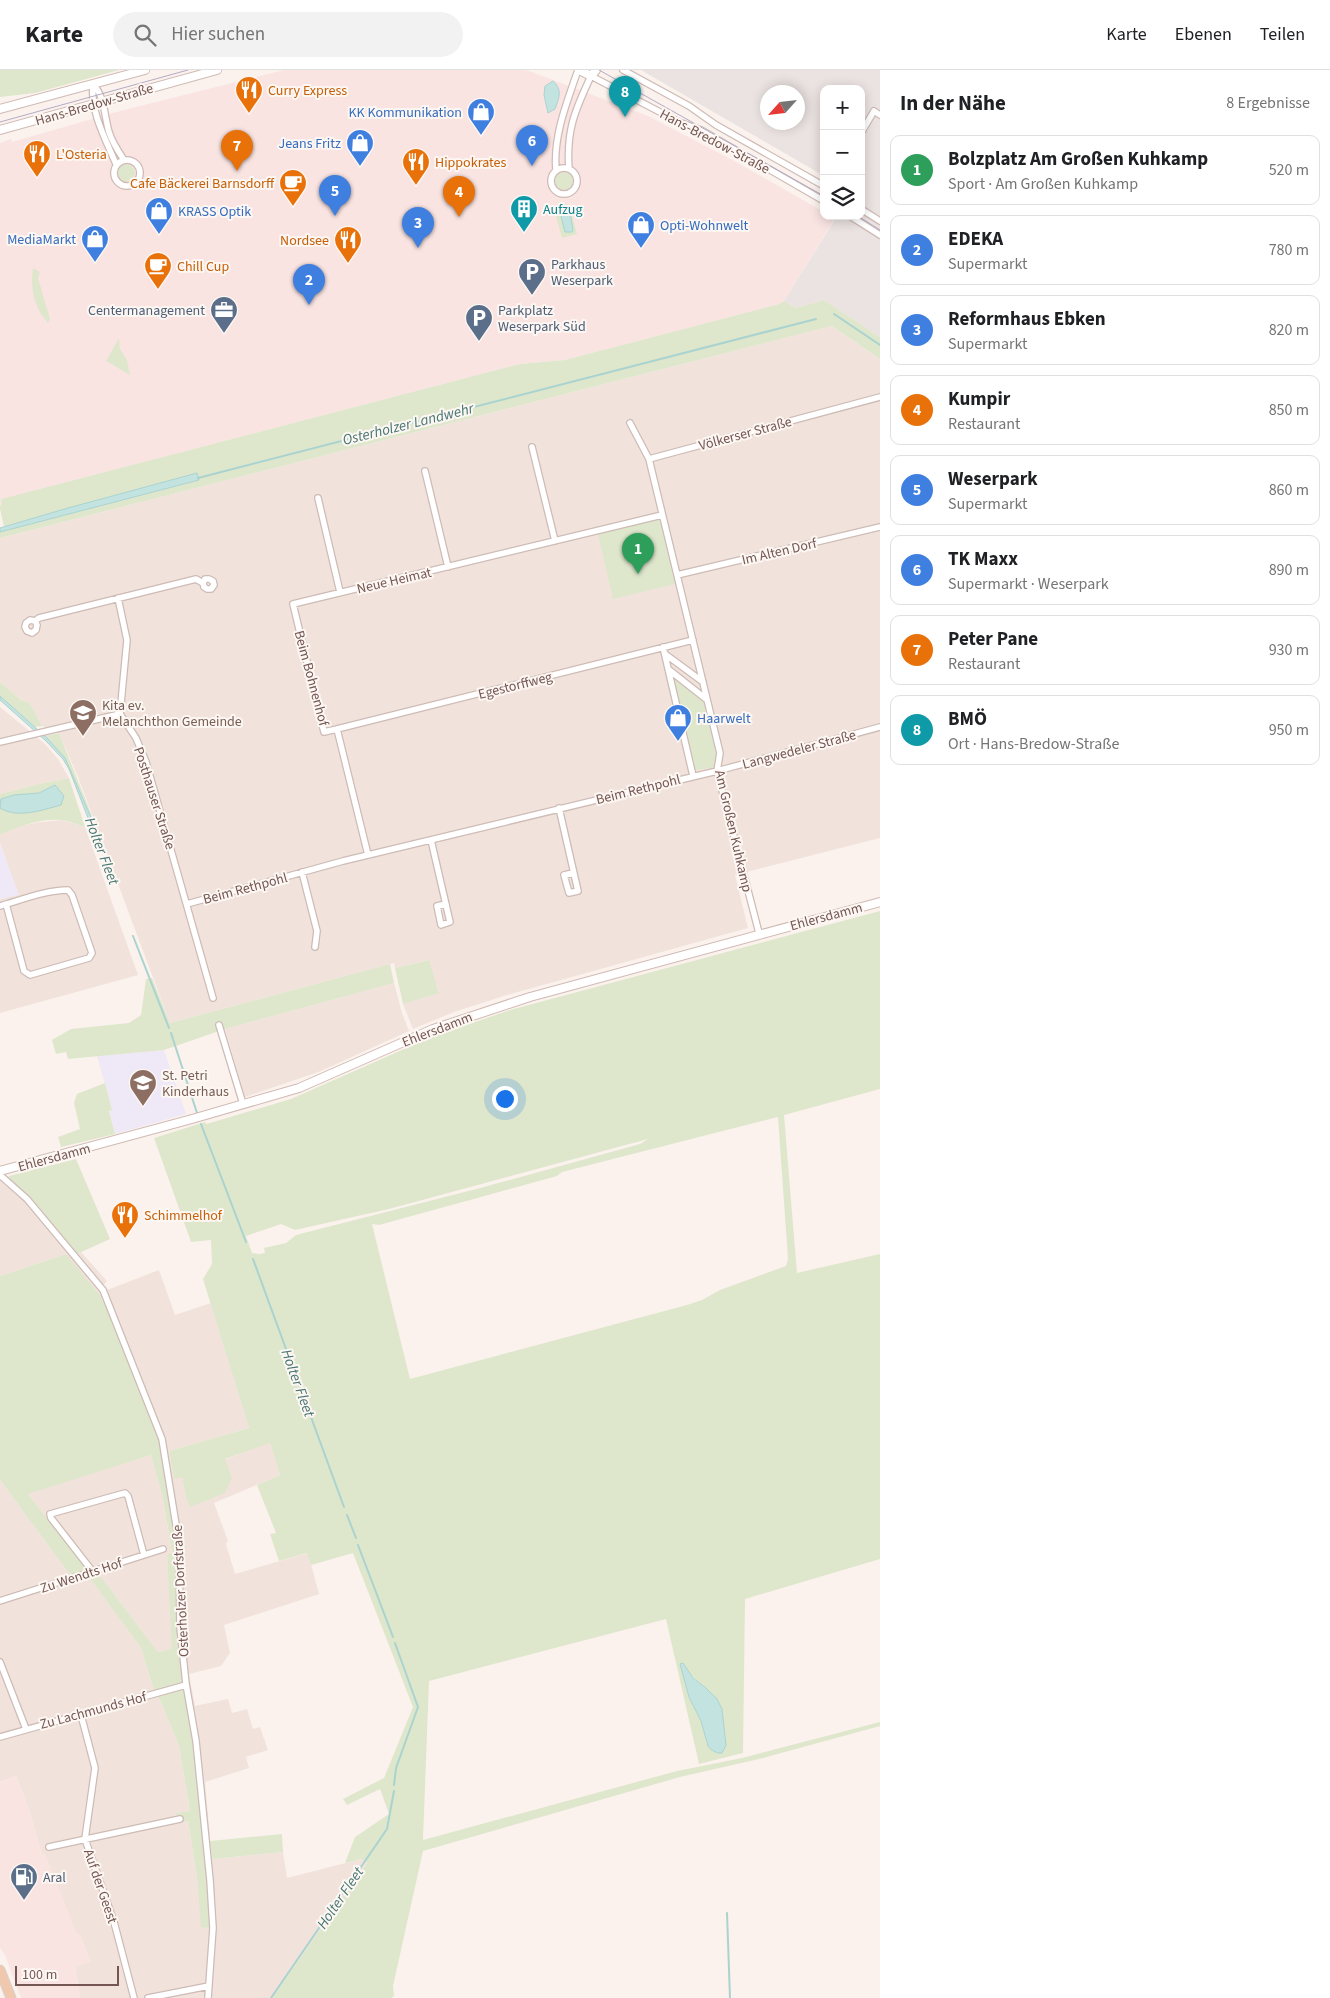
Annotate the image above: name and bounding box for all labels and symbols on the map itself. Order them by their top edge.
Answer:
restaurant icon: Curry Express [234,75,264,114]
pin: 8 [609,76,641,117]
street label: Hans-Bredow-Straße [33,79,156,131]
place label: Curry Express [268,81,347,101]
north arrow [760,85,805,130]
shop icon: KK Kommunikation [466,97,496,136]
place label: KK Kommunikation [348,103,462,123]
street label: Hans-Bredow-Straße [656,104,773,179]
pin: 6 [516,125,548,166]
shop icon: Jeans Fritz [345,128,375,167]
pin: 7 [221,130,253,171]
place label: Jeans Fritz [279,134,341,154]
restaurant icon: L'Osteria [22,139,52,178]
place label: L'Osteria [56,145,107,165]
restaurant icon: Hippokrates [401,147,431,186]
place label: Hippokrates [435,153,507,173]
cafe icon: Cafe Bäckerei Barnsdorff [278,168,308,207]
place label: Cafe Bäckerei Barnsdorff [130,174,275,194]
pin: 5 [319,175,351,216]
pin: 4 [443,176,475,217]
building icon: Aufzug [509,194,539,233]
shop icon: KRASS Optik [144,196,174,235]
place label: Aufzug [543,200,583,220]
place label: KRASS Optik [178,202,251,222]
pin: 3 [402,207,434,248]
shop icon: Opti-Wohnwelt [626,210,656,249]
place label: Opti-Wohnwelt [660,216,749,236]
shop icon: MediaMarkt [80,224,110,263]
restaurant icon: Nordsee [333,225,363,264]
place label: MediaMarkt [7,230,76,250]
place label: Nordsee [280,231,329,251]
cafe icon: Chill Cup [143,251,173,290]
place label: Parkhaus Weserpark [551,255,613,291]
place label: Chill Cup [177,257,229,277]
parking icon: Parkhaus Weserpark [517,257,547,296]
pin: 2 [293,264,325,305]
office icon: Centermanagement [209,295,239,334]
place label: Centermanagement [88,301,205,321]
place label: Parkplatz Weserpark Süd [498,301,586,337]
parking icon: Parkplatz Weserpark Süd [464,303,494,342]
water label: Osterholzer Landwehr [340,398,477,451]
street label: Völkerser Straße [697,412,794,456]
pin: 1 [622,533,654,574]
street label: Im Alten Dorf [740,533,820,570]
street label: Neue Heimat [355,563,434,599]
street label: Beim Bohnenhof [289,628,334,729]
street label: Egestorffweg [476,667,554,705]
place label: Kita ev. Melanchthon Gemeinde [102,696,242,732]
school or university icon: Kita ev. Melanchthon Gemeinde [68,698,98,737]
shop icon: Haarwelt [663,703,693,742]
place label: Haarwelt [697,709,751,729]
street label: Langwedeler Straße [740,725,858,775]
street label: Posthauser Straße [128,744,180,852]
street label: Am Großen Kuhkamp [709,768,757,894]
street label: Beim Rethpohl [594,770,683,810]
water label: Holter Fleet [79,814,124,889]
street label: Beim Rethpohl [201,868,290,910]
street label: Ehlersdamm [788,898,865,936]
street label: Ehlersdamm [399,1007,476,1053]
place label: St. Petri Kinderhaus [162,1066,229,1102]
school or university icon: St. Petri Kinderhaus [128,1068,158,1107]
your location [492,1086,518,1112]
street label: Ehlersdamm [16,1139,93,1177]
restaurant icon: Schimmelhof [110,1200,140,1239]
place label: Schimmelhof [144,1206,223,1226]
water label: Holter Fleet [276,1346,320,1421]
street label: Osterholzer Dorfstraße [168,1524,194,1658]
street label: Zu Wendts Hof [38,1553,126,1599]
street label: Zu Lachmunds Hof [38,1687,150,1735]
street label: Auf der Geest [78,1847,122,1926]
fuel station icon: Aral [9,1862,39,1901]
water label: Holter Fleet [312,1862,369,1933]
place label: Aral [43,1868,66,1888]
scale bar [15,1963,119,1986]

